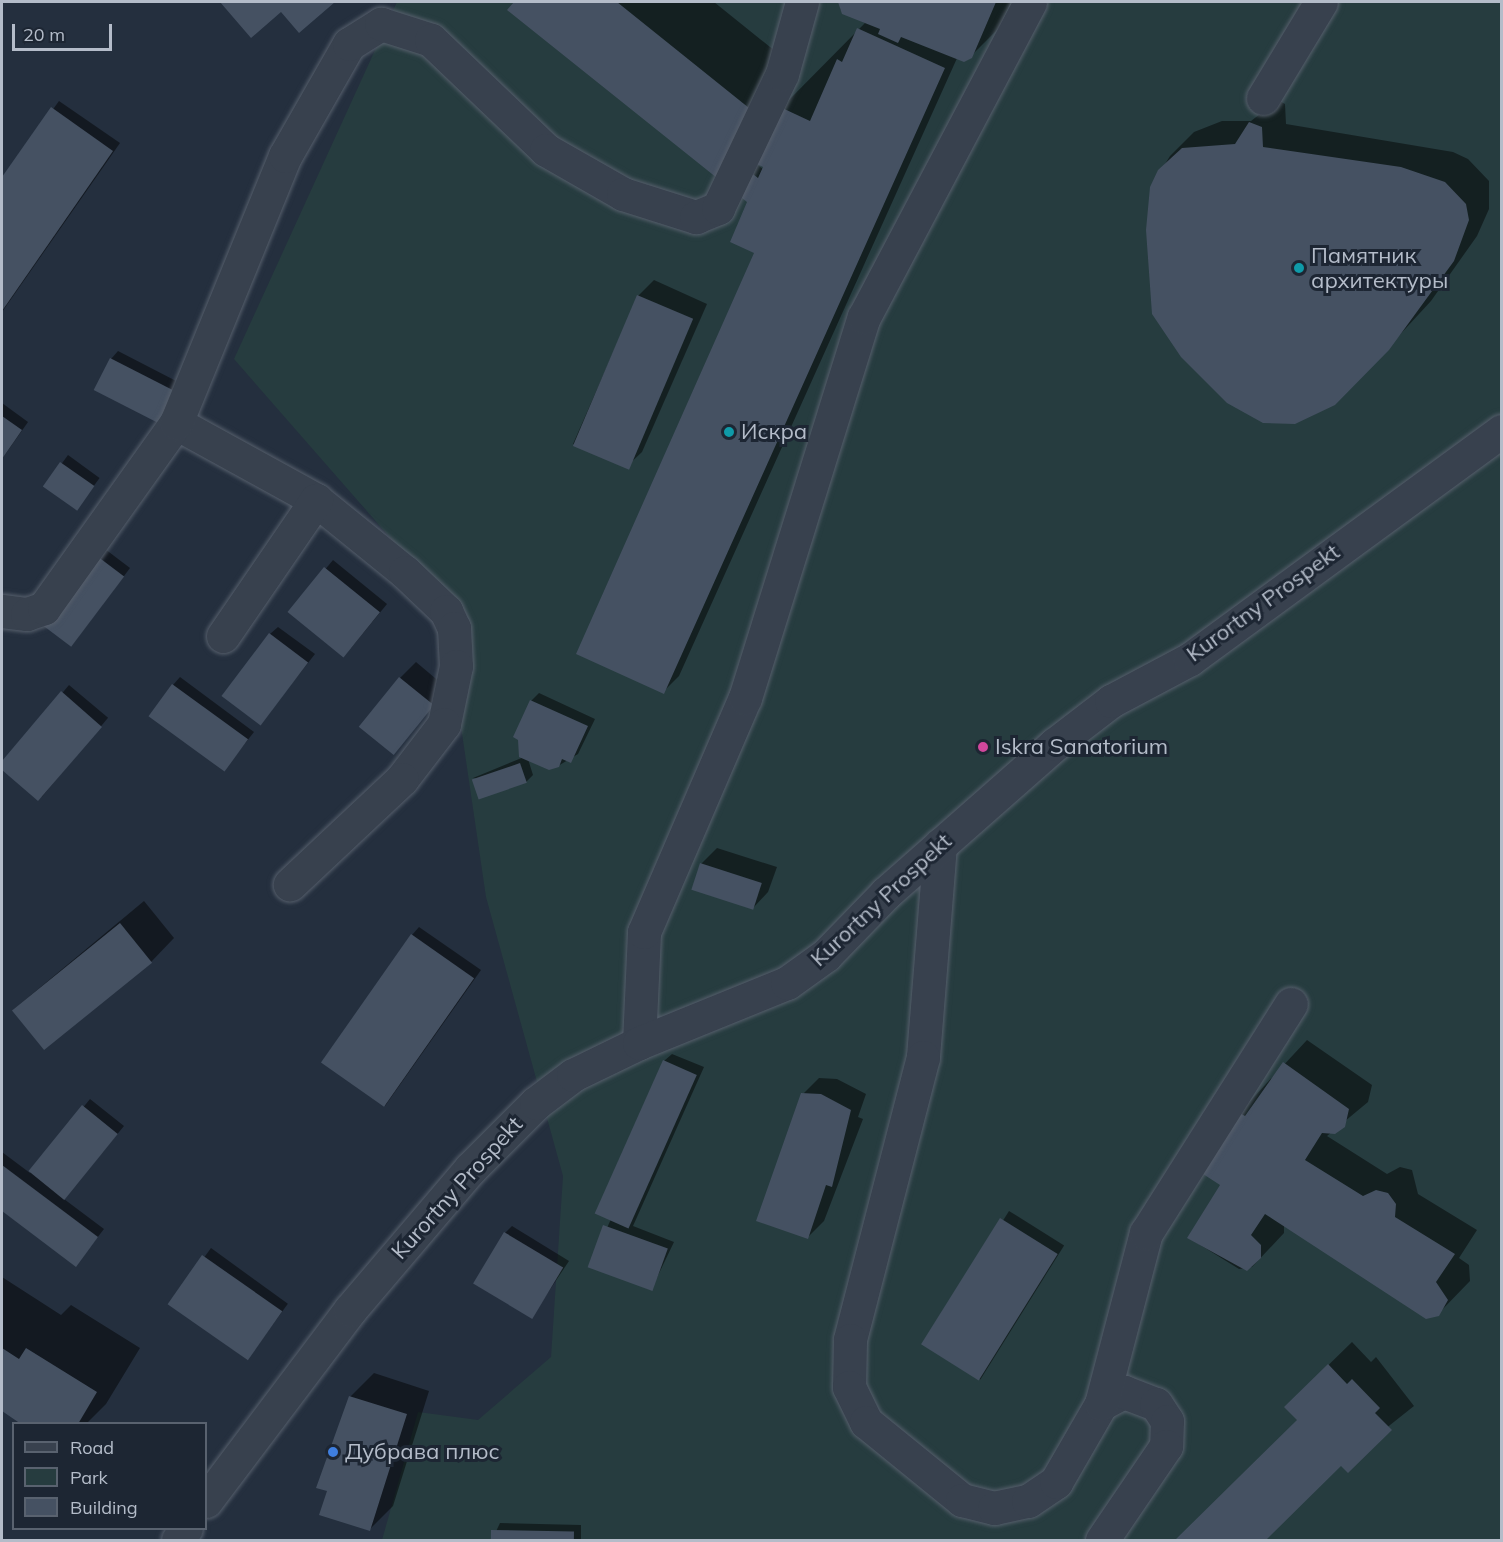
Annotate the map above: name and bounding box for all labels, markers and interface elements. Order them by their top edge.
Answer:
scale bar [15,12,116,50]
text: 20 m [23,23,65,46]
place label: Памятник архитектуры [1311,242,1448,294]
marker: Памятник архитектуры [1292,261,1306,275]
place label: Искра [741,419,807,445]
marker: Искра [722,425,736,439]
street label: Kurortny Prospekt [1181,539,1345,667]
place label: Iskra Sanatorium [995,734,1168,760]
marker: Iskra Sanatorium [976,740,990,754]
street label: Kurortny Prospekt [805,828,957,972]
street label: Kurortny Prospekt [386,1111,528,1265]
legend [12,1422,207,1530]
text: Road [70,1436,114,1459]
place label: Дубрава плюс [345,1439,500,1465]
marker: Дубрава плюс [326,1445,340,1459]
text: Park [70,1466,108,1489]
text: Building [70,1496,138,1519]

